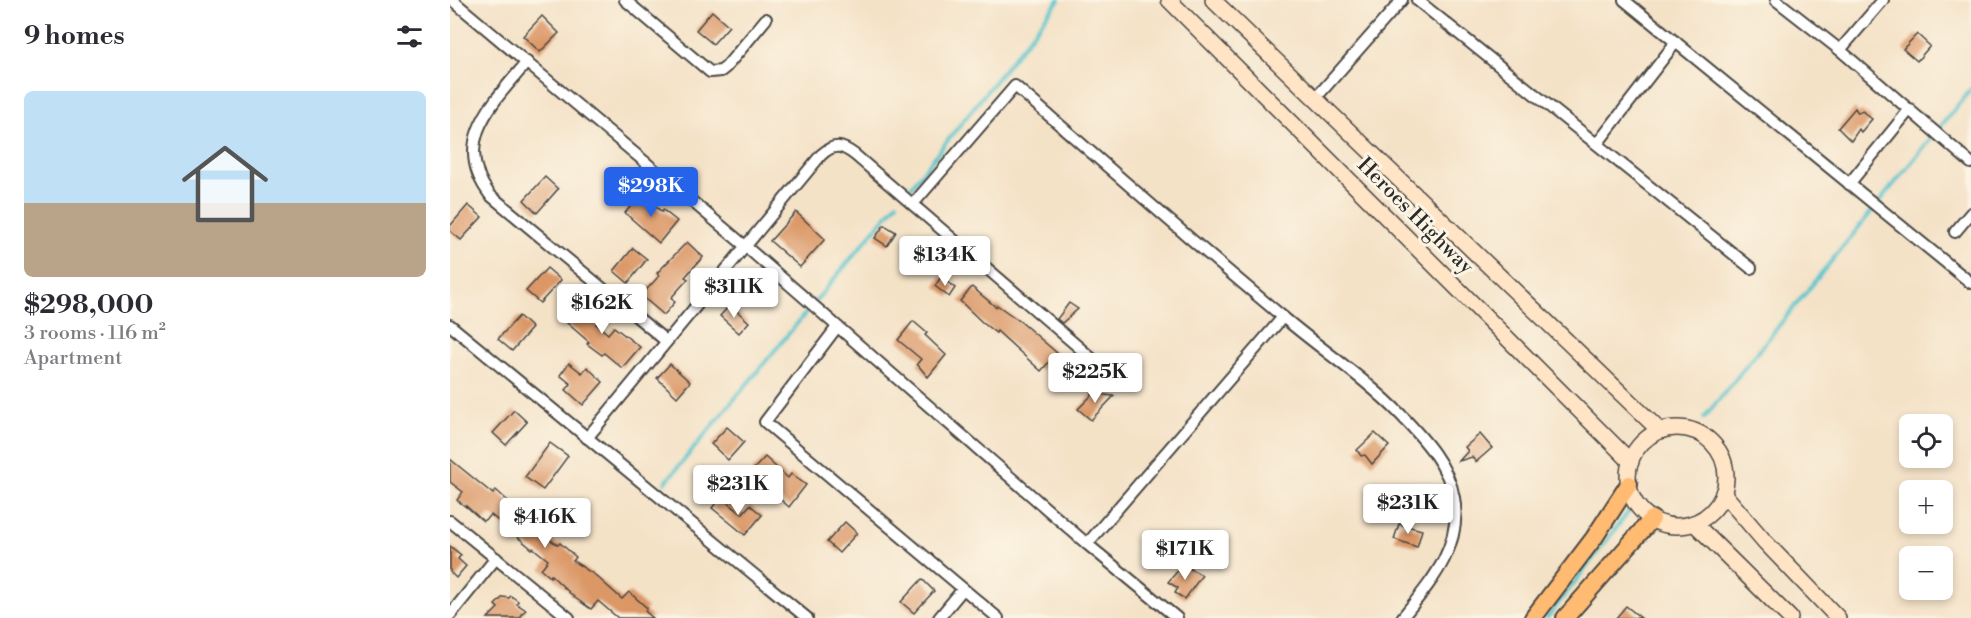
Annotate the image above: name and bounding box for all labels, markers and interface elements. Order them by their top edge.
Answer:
text: 9 homes [24,20,125,52]
icon: filters [393,20,426,53]
icon: home [171,130,279,238]
street label: Heroes Highway [1351,152,1479,280]
pin: $298K [609,167,693,218]
text: $298K [618,174,684,199]
pin: $134K [903,236,987,287]
text: $134K [913,243,977,268]
pin: $311K [692,268,776,319]
text: $311K [704,275,764,300]
pin: $162K [560,284,644,335]
text: $298,000 [24,289,153,321]
text: $162K [571,291,633,316]
text: 3 rooms · 116 m² [24,321,166,346]
text: Apartment [24,346,122,371]
pin: $225K [1053,353,1137,404]
text: $225K [1062,360,1128,385]
map controls [1899,414,1953,600]
button: locate [1899,414,1953,468]
pin: $231K [696,465,780,516]
text: $231K [707,472,769,497]
button: + [1899,480,1953,534]
pin: $231K [1366,484,1450,535]
text: $231K [1377,491,1439,516]
pin: $416K [503,498,587,549]
text: $416K [514,505,576,530]
pin: $171K [1143,530,1227,581]
text: $171K [1156,537,1214,562]
button: − [1899,546,1953,600]

